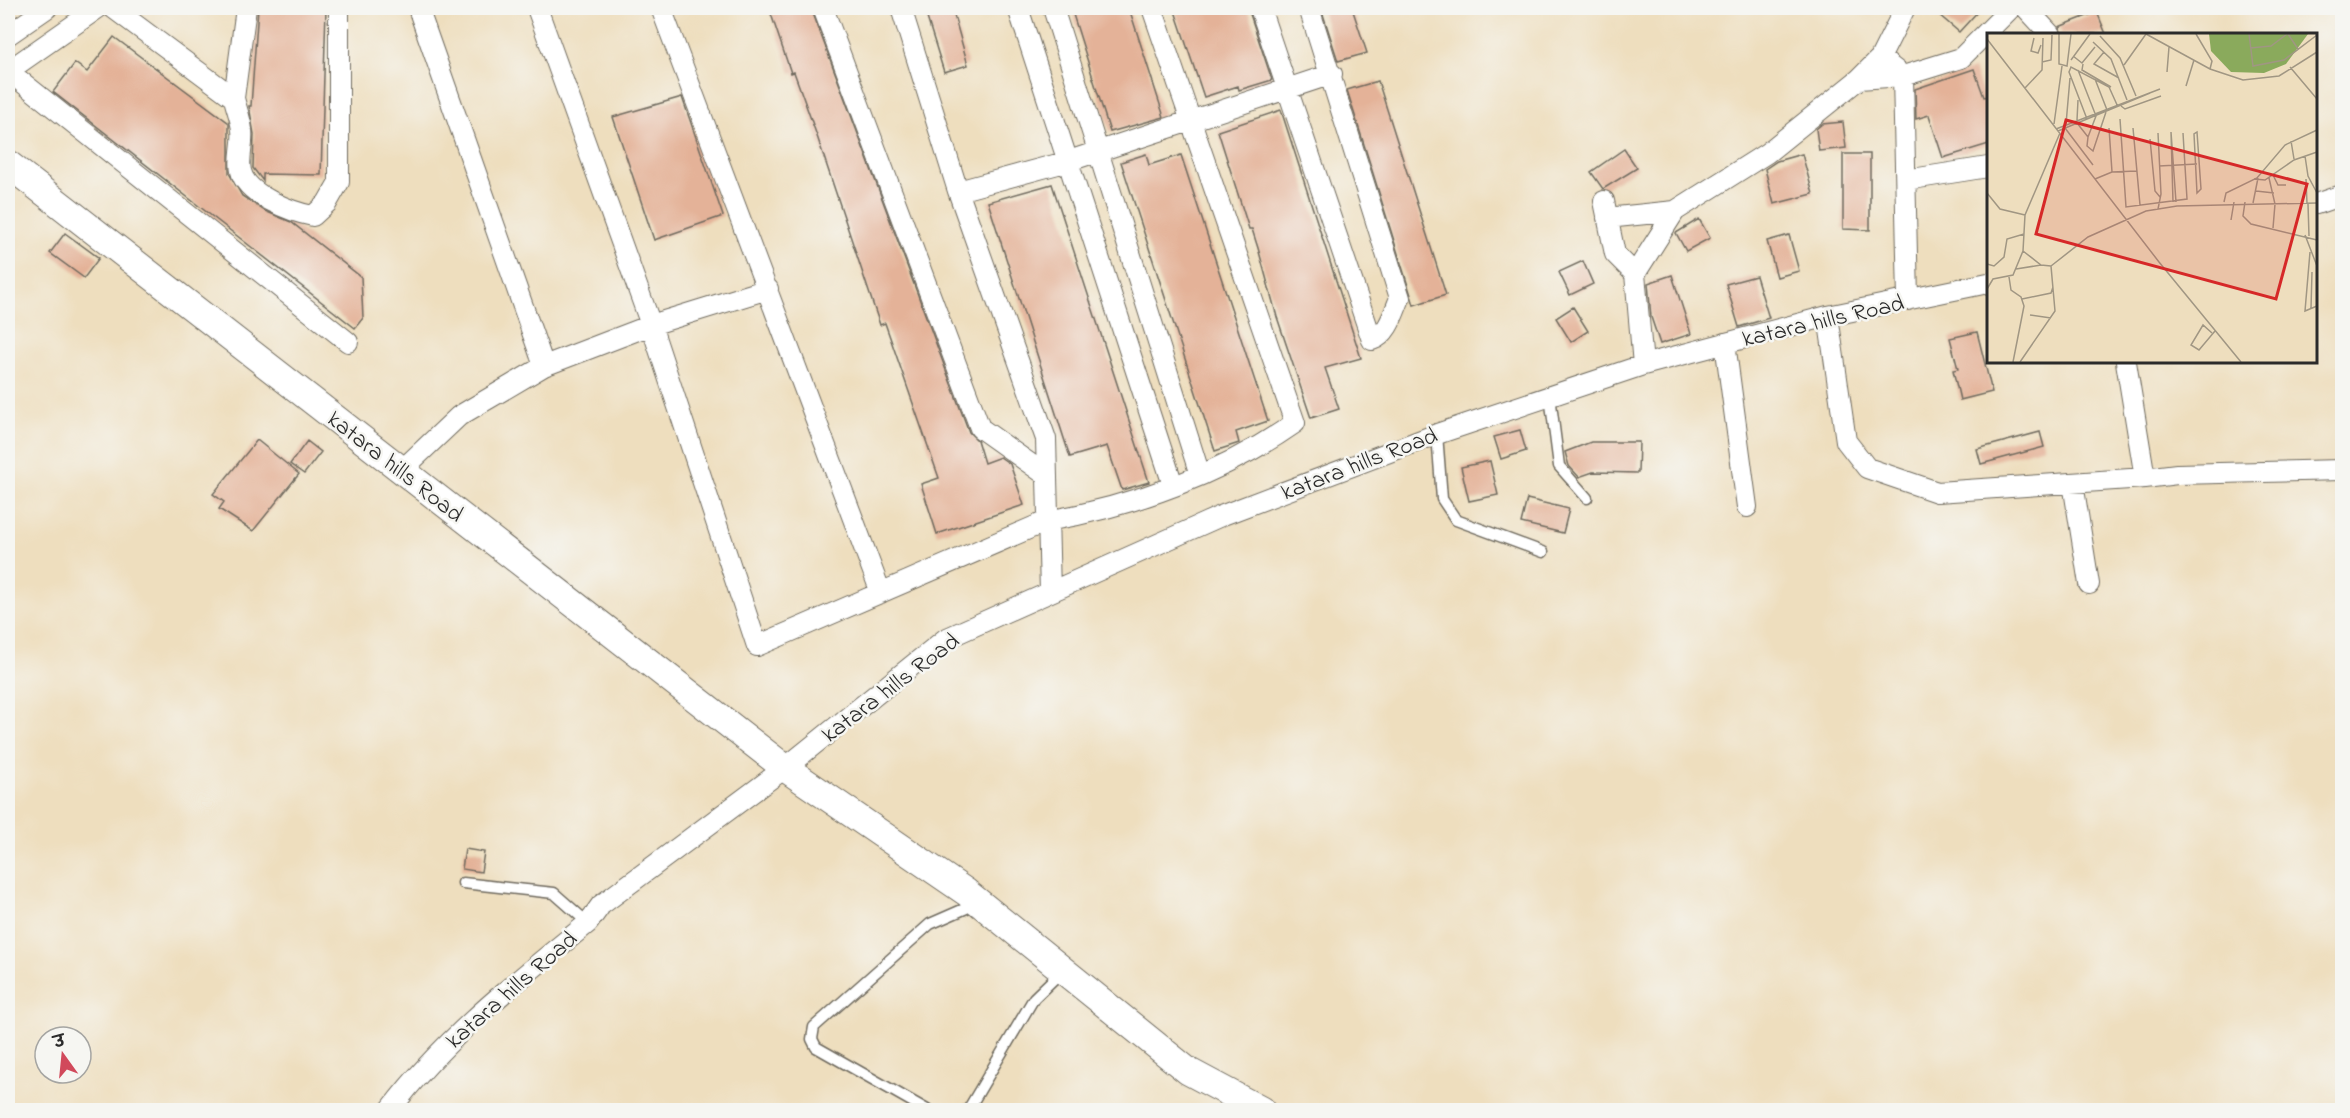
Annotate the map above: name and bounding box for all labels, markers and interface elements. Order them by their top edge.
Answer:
inset map [1987,33,2317,363]
street label: katara hills Road [1739,287,1908,358]
street label: katara hills Road [319,403,471,533]
street label: katara hills Road [1277,419,1444,511]
street label: katara hills Road [815,625,968,753]
street label: katara hills Road [439,923,587,1058]
north arrow [33,1025,93,1085]
text: उ [49,1029,69,1056]

